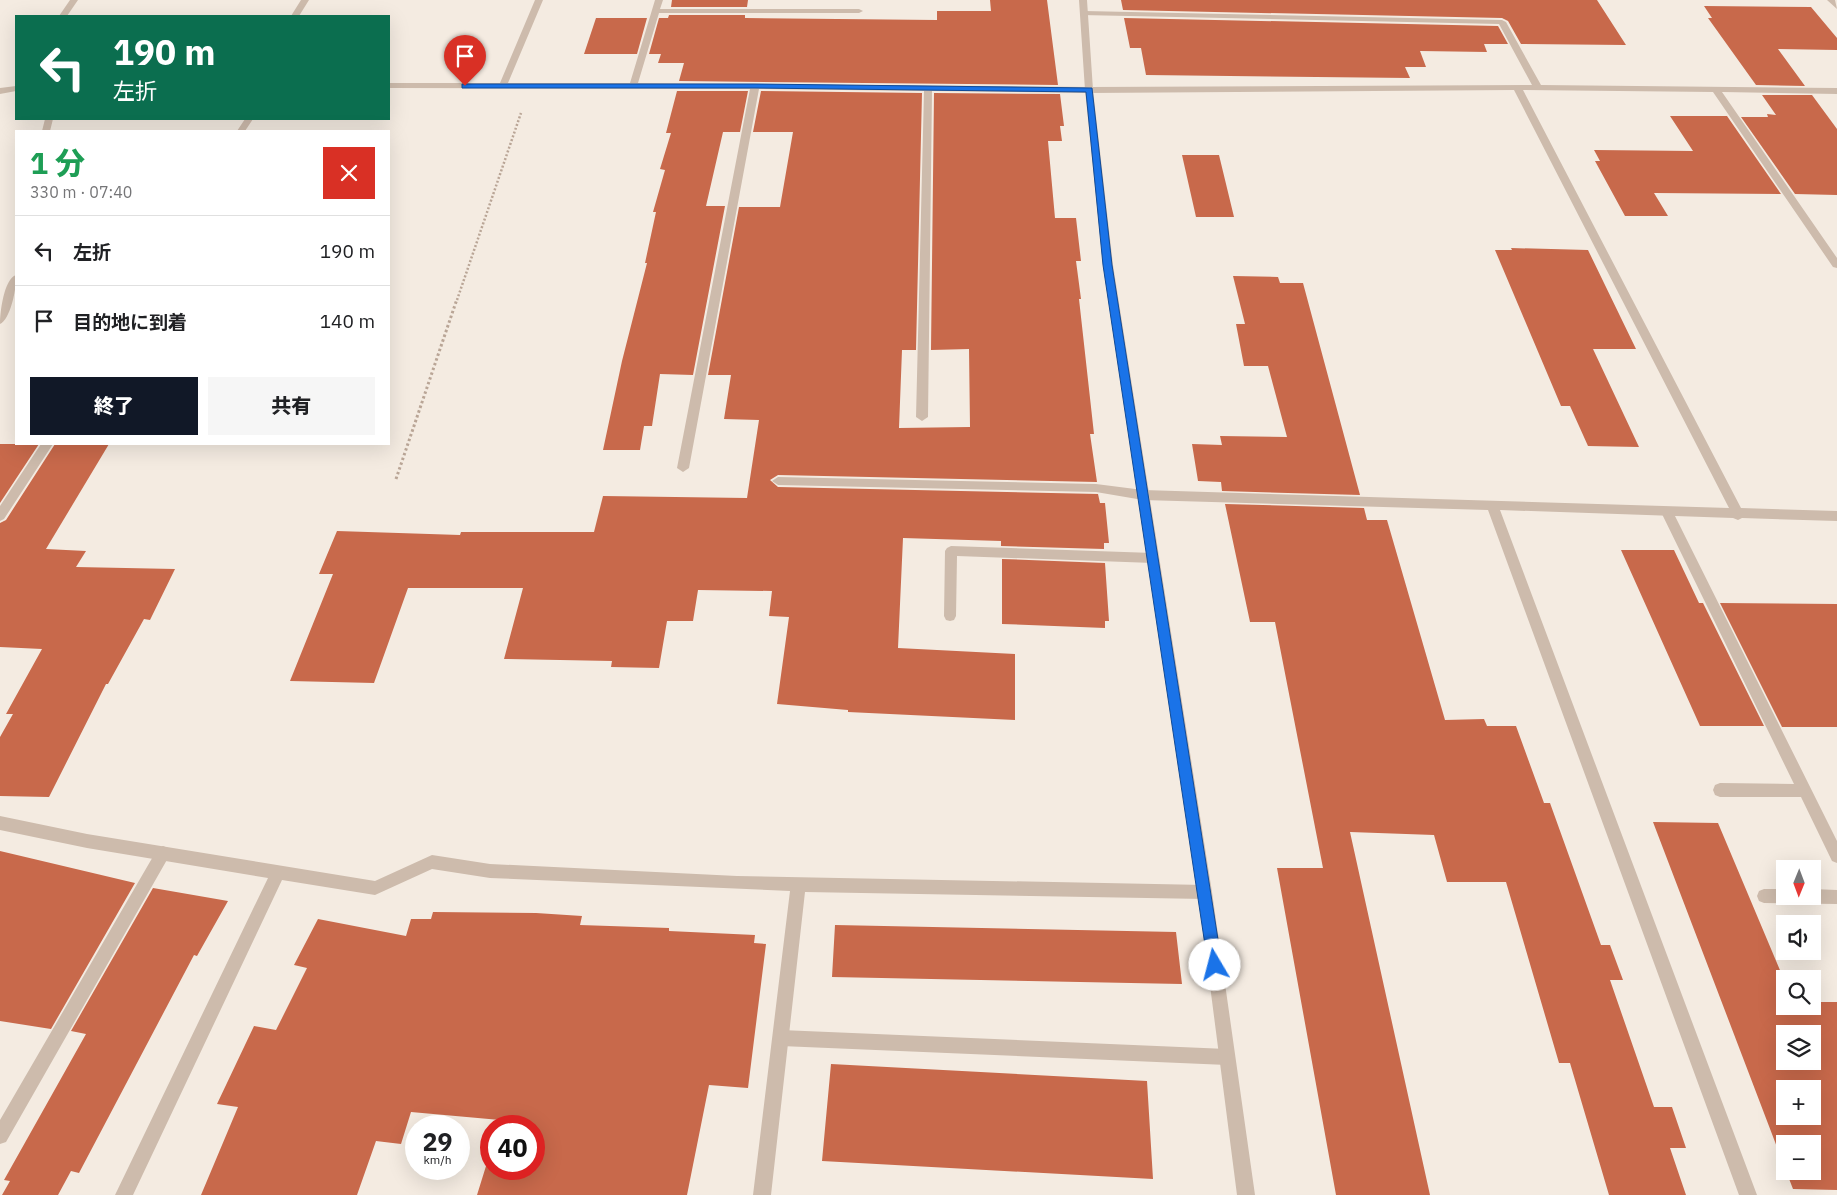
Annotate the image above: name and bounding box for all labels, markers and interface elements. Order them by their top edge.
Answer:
text: 190 m [113,29,216,75]
icon: left [30,35,95,100]
pin [444,35,486,86]
icon: arrive [451,42,479,70]
text: 左折 [113,76,157,105]
text: 1 分 [30,143,85,182]
button: close [323,147,375,199]
text: 330 m · 07:40 [30,182,132,202]
icon: left [30,237,58,265]
text: 190 m [320,239,375,263]
text: 左折 [73,240,111,264]
icon: arrive [30,307,58,335]
text: 140 m [320,309,375,333]
text: 目的地に到着 [73,310,187,334]
button: 終了 [30,377,198,435]
button: 共有 [208,377,375,435]
north arrow [1776,860,1821,905]
map controls [1776,860,1821,1180]
button: sound [1776,915,1821,960]
position arrow [1188,938,1240,990]
button: search [1776,970,1821,1015]
button: layers [1776,1025,1821,1070]
button: + [1776,1080,1821,1125]
speed limit sign: 40 [480,1115,545,1180]
text: 29 [422,1125,453,1158]
button: − [1776,1135,1821,1180]
text: km/h [423,1152,452,1167]

